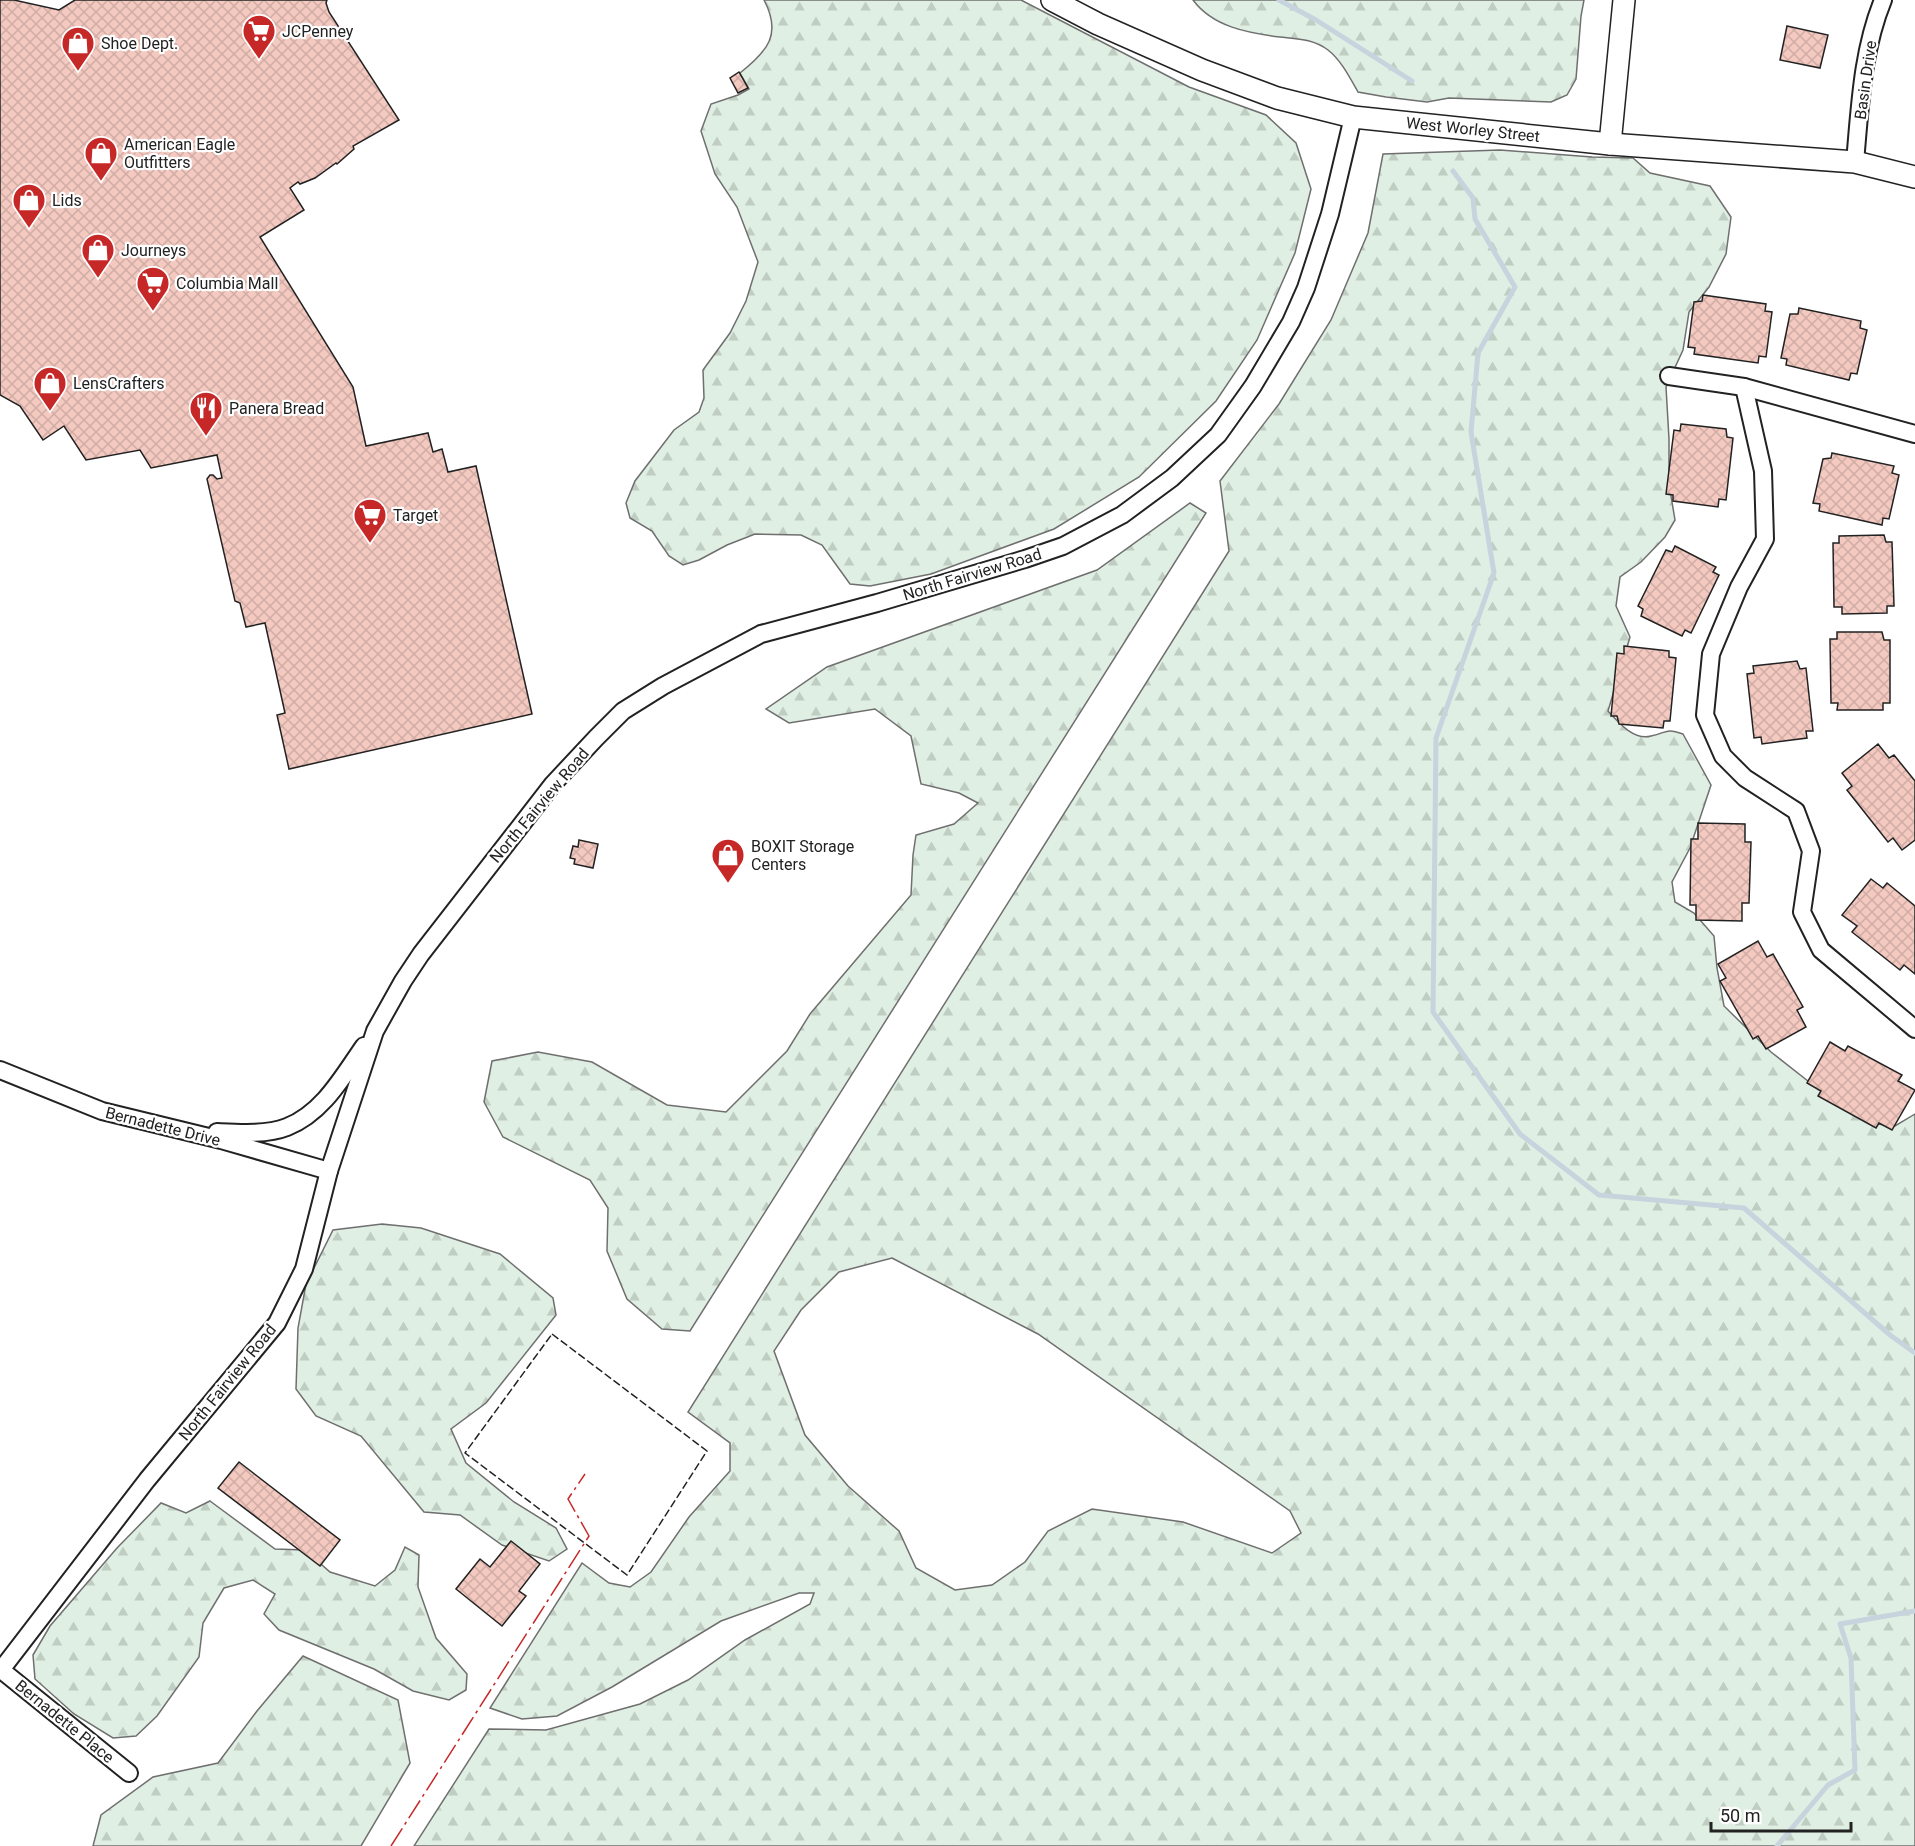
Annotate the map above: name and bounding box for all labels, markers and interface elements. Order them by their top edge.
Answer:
supermarket icon: JCPenney [241,13,277,60]
place label: JCPenney [282,22,354,41]
shop icon: Shoe Dept. [60,25,96,72]
place label: Shoe Dept. [101,34,178,53]
street label: Basin Drive [1851,39,1880,121]
street label: West Worley Street [1405,113,1541,146]
shop icon: American Eagle Outfitters [83,135,119,182]
place label: American Eagle Outfitters [124,135,235,172]
shop icon: Lids [11,182,47,229]
place label: Lids [52,191,82,210]
shop icon: Journeys [80,232,116,279]
place label: Journeys [121,241,186,260]
supermarket icon: Columbia Mall [135,265,171,312]
place label: Columbia Mall [176,274,278,293]
shop icon: LensCrafters [32,365,68,412]
place label: LensCrafters [73,374,164,393]
restaurant icon: Panera Bread [188,390,224,437]
place label: Panera Bread [229,399,324,418]
supermarket icon: Target [352,497,388,544]
place label: Target [393,506,438,525]
street label: North Fairview Road [901,544,1044,605]
street label: North Fairview Road [486,744,593,867]
shop icon: BOXIT Storage Centers [710,837,746,884]
place label: BOXIT Storage Centers [751,837,854,874]
street label: Bernadette Drive [103,1103,222,1150]
street label: North Fairview Road [175,1320,280,1444]
street label: Bernadette Place [12,1676,118,1767]
scale bar [1711,1795,1850,1833]
text: 50 m [1720,1805,1760,1826]

